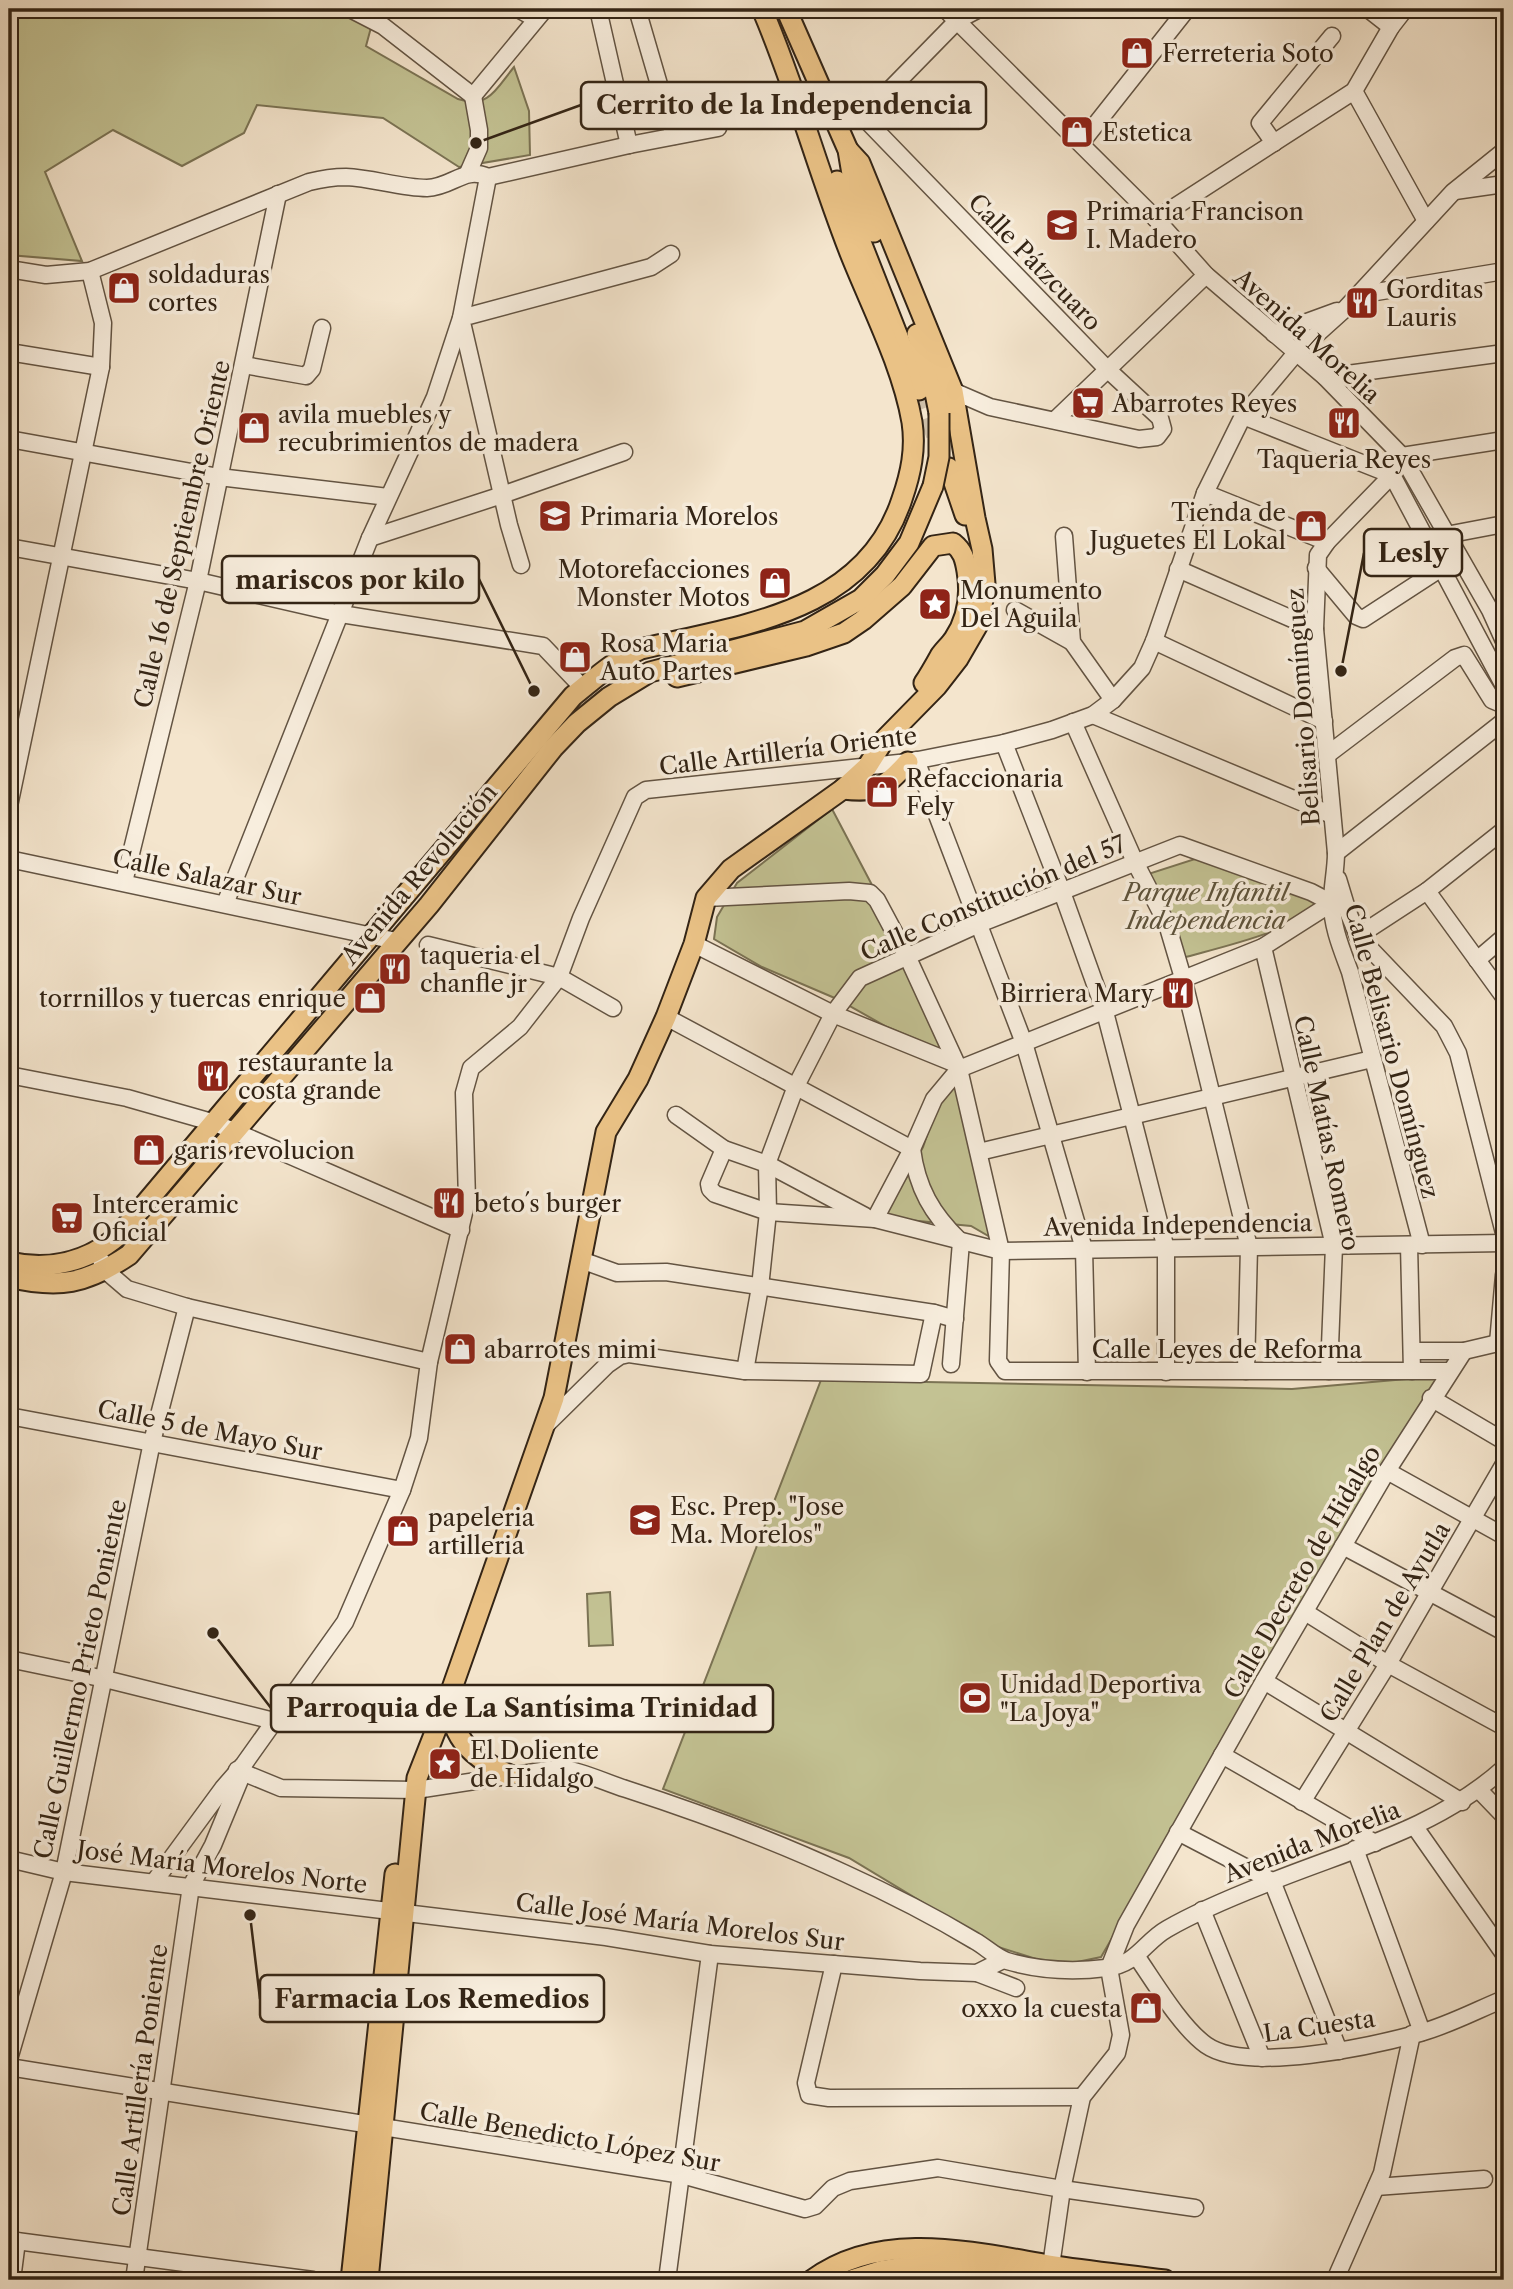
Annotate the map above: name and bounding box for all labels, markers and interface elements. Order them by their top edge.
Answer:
shop icon: Ferreteria Soto [1118,34,1156,72]
place label: Ferreteria Soto [1162,39,1334,68]
callout: Cerrito de la Independencia [581,82,986,129]
text: Cerrito de la Independencia [596,89,973,121]
shop icon: Estetica [1058,113,1096,151]
place label: Estetica [1102,118,1192,147]
street label: Calle Pátzcuaro [962,188,1108,336]
place label: Primaria Francison I. Madero [1086,197,1304,254]
school or university icon: Primaria Francison I. Madero [1043,206,1081,244]
place label: soldaduras cortes [148,260,270,317]
street label: Avenida Morelia [1227,262,1386,409]
shop icon: soldaduras cortes [105,269,143,307]
place label: Gorditas Lauris [1386,275,1483,332]
restaurant icon: Gorditas Lauris [1343,284,1381,322]
street label: Calle 16 de Septiembre Oriente [128,357,236,711]
supermarket icon: Abarrotes Reyes [1069,384,1107,422]
place label: Abarrotes Reyes [1111,389,1297,418]
place label: avila muebles y recubrimientos de madera [278,400,579,457]
restaurant icon: Taqueria Reyes [1325,404,1363,442]
shop icon: avila muebles y recubrimientos de madera [235,409,273,447]
place label: Taqueria Reyes [1257,445,1431,474]
school or university icon: Primaria Morelos [536,497,574,535]
place label: Tienda de Juguetes El Lokal [1086,498,1286,555]
place label: Primaria Morelos [580,502,778,531]
shop icon: Tienda de Juguetes El Lokal [1292,507,1330,545]
callout: Lesly [1364,529,1462,576]
text: Lesly [1378,537,1449,569]
place label: Motorefacciones Monster Motos [558,555,750,612]
callout: mariscos por kilo [222,556,479,603]
text: mariscos por kilo [235,564,465,596]
shop icon: Motorefacciones Monster Motos [756,564,794,602]
place label: Monumento Del Aguila [960,576,1102,633]
place icon: Monumento Del Aguila [916,585,954,623]
street label: Belisario Domínguez [1280,587,1326,827]
place label: Rosa Maria Auto Partes [599,629,732,686]
shop icon: Rosa Maria Auto Partes [556,638,594,676]
street label: Calle Artillería Oriente [657,721,919,781]
place label: Refaccionaria Fely [906,764,1063,821]
shop icon: Refaccionaria Fely [863,773,901,811]
street label: Avenida Revolución [334,778,503,971]
street label: Calle Constitución del 57 [856,829,1130,967]
street label: Calle Salazar Sur [110,843,304,911]
park label: Parque Infantil Independencia [1121,878,1291,935]
street label: Calle Belisario Domínguez [1339,901,1445,1201]
place label: taqueria el chanfle jr [420,941,541,998]
restaurant icon: taqueria el chanfle jr [376,950,414,988]
restaurant icon: Birriera Mary [1159,974,1197,1012]
shop icon: torrnillos y tuercas enrique [351,979,389,1017]
place label: Birriera Mary [1000,979,1155,1008]
place label: torrnillos y tuercas enrique [39,984,346,1013]
street label: Calle Matías Romero [1288,1013,1366,1253]
place label: restaurante la costa grande [238,1048,394,1105]
restaurant icon: restaurante la costa grande [194,1057,232,1095]
shop icon: garis revolucion [130,1131,168,1169]
place label: garis revolucion [174,1136,355,1165]
restaurant icon: beto´s burger [430,1184,468,1222]
place label: beto´s burger [474,1189,621,1218]
place label: Interceramic Oficial [92,1190,239,1247]
supermarket icon: Interceramic Oficial [48,1199,86,1237]
street label: Avenida Independencia [1042,1208,1313,1242]
shop icon: abarrotes mimi [441,1330,479,1368]
place label: abarrotes mimi [484,1335,657,1364]
street label: Calle Leyes de Reforma [1092,1335,1363,1364]
street label: Calle 5 de Mayo Sur [95,1394,325,1466]
street label: Calle Decreto de Hidalgo [1218,1440,1386,1704]
place label: Esc. Prep. "Jose Ma. Morelos" [670,1492,844,1549]
street label: Calle Guillermo Prieto Poniente [28,1497,132,1861]
school or university icon: Esc. Prep. "Jose Ma. Morelos" [626,1501,664,1539]
place label: papeleria artilleria [428,1503,535,1560]
shop icon: papeleria artilleria [384,1512,422,1550]
street label: Calle Plan de Ayutla [1314,1516,1456,1727]
place label: Unidad Deportiva "La Joya" [1000,1670,1202,1727]
sports icon: Unidad Deportiva "La Joya" [956,1679,994,1717]
callout: Parroquia de La Santísima Trinidad [271,1685,773,1732]
text: Parroquia de La Santísima Trinidad [286,1692,758,1724]
place label: El Doliente de Hidalgo [470,1736,599,1793]
place icon: El Doliente de Hidalgo [426,1745,464,1783]
street label: Avenida Morelia [1219,1795,1405,1889]
street label: José María Morelos Norte [71,1834,369,1899]
street label: Calle José María Morelos Sur [514,1887,846,1957]
street label: Calle Artillería Poniente [107,1942,173,2218]
callout: Farmacia Los Remedios [260,1975,604,2022]
text: Farmacia Los Remedios [274,1983,590,2015]
shop icon: oxxo la cuesta [1127,1989,1165,2027]
place label: oxxo la cuesta [961,1994,1122,2023]
street label: La Cuesta [1261,2004,1377,2048]
street label: Calle Benedicto López Sur [417,2096,723,2178]

